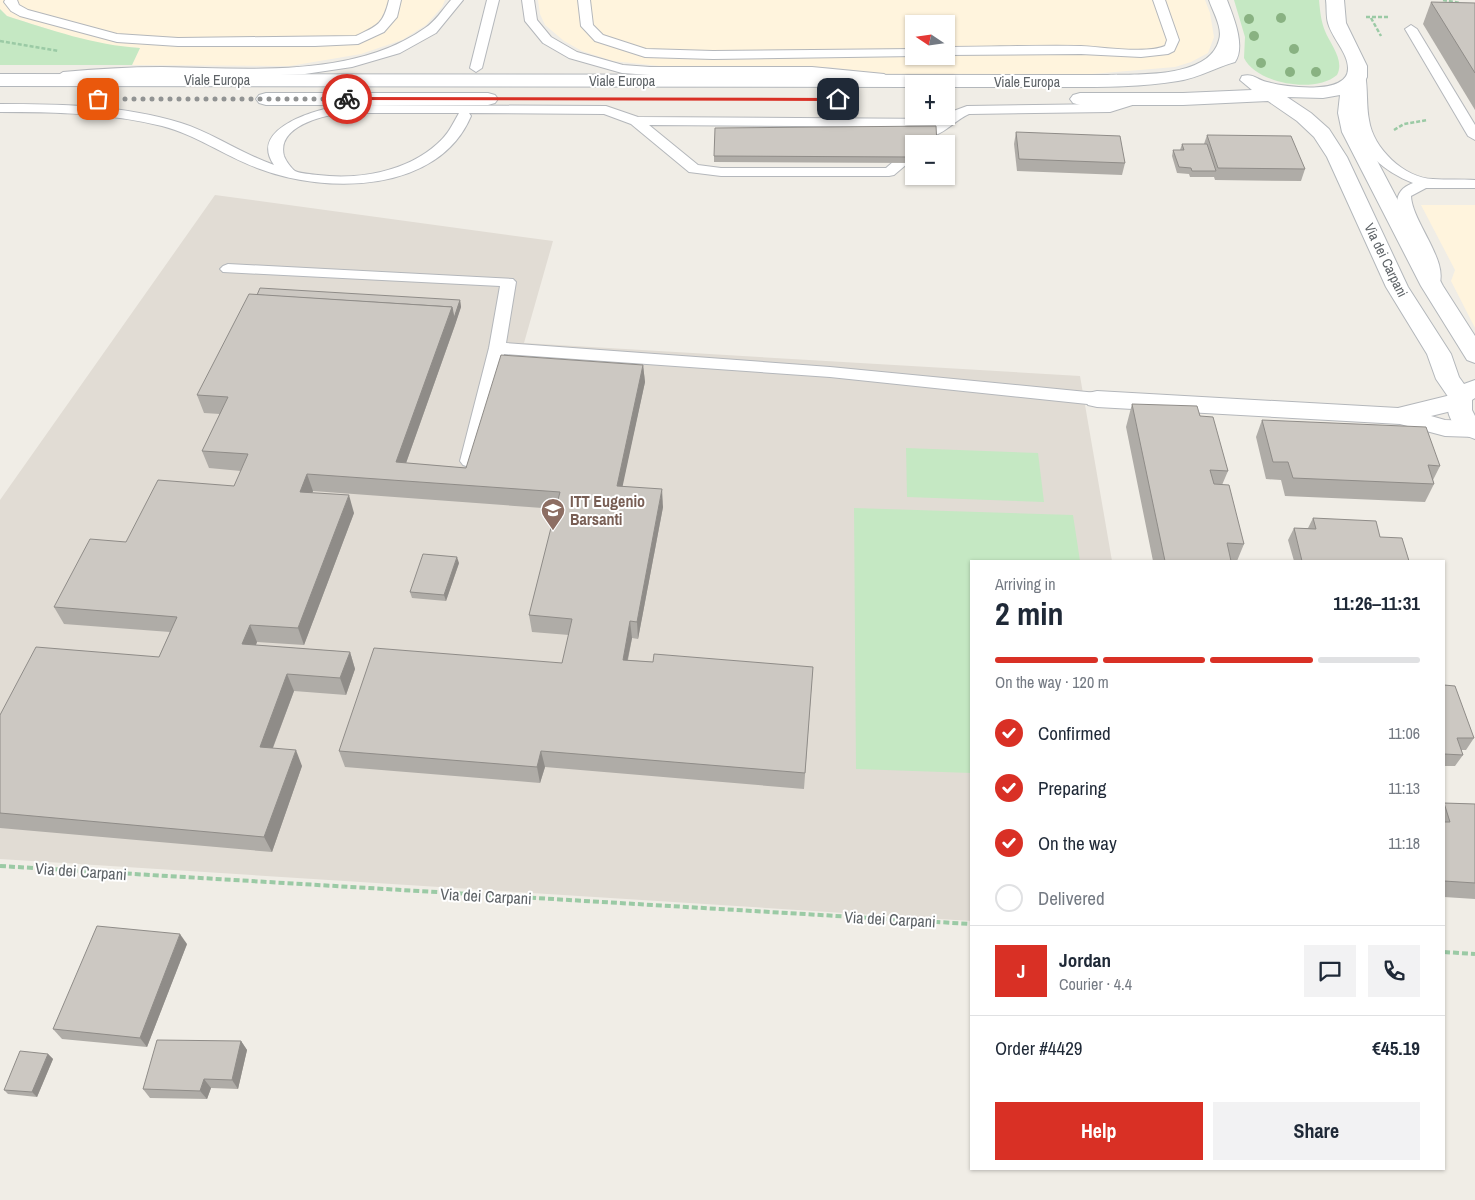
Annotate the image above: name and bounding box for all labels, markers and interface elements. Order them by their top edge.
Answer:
north arrow [905,15,955,65]
map controls [905,15,955,185]
street label: Viale Europa [184,71,251,89]
street label: Viale Europa [589,72,656,90]
street label: Viale Europa [994,73,1061,91]
courier [322,74,372,124]
button: + [905,75,955,125]
pin [77,78,119,120]
pin [817,78,859,120]
icon: bag [84,85,112,113]
icon: bike [333,85,361,113]
icon: home [824,85,852,113]
button: − [905,135,955,185]
street label: Via dei Carpani [1360,220,1412,300]
place label: ITT Eugenio Barsanti [570,490,645,530]
school or university icon: ITT Eugenio Barsanti [540,497,566,531]
text: Arriving in [995,573,1056,595]
text: 11:26–11:31 [1333,590,1420,616]
text: 2 min [995,592,1064,635]
text: On the way · 120 m [995,671,1109,693]
icon: check [995,719,1023,747]
text: Confirmed [1038,720,1111,746]
text: 11:06 [1388,722,1420,744]
icon: check [995,774,1023,802]
text: Preparing [1038,775,1106,801]
text: 11:13 [1388,777,1420,799]
icon: check [995,829,1023,857]
text: On the way [1038,830,1117,856]
text: 11:18 [1388,832,1420,854]
street label: Via dei Carpani [35,857,127,885]
street label: Via dei Carpani [440,883,532,909]
text: Delivered [1038,885,1105,911]
street label: Via dei Carpani [844,906,936,932]
button: chat [1304,945,1356,997]
button: phone [1368,945,1420,997]
text: Jordan [1059,947,1111,973]
text: J [1017,958,1025,984]
text: Courier · 4.4 [1059,973,1132,995]
text: Order #4429 [995,1035,1082,1061]
text: €45.19 [1372,1035,1420,1061]
button: Help [995,1102,1203,1160]
button: Share [1213,1102,1420,1160]

